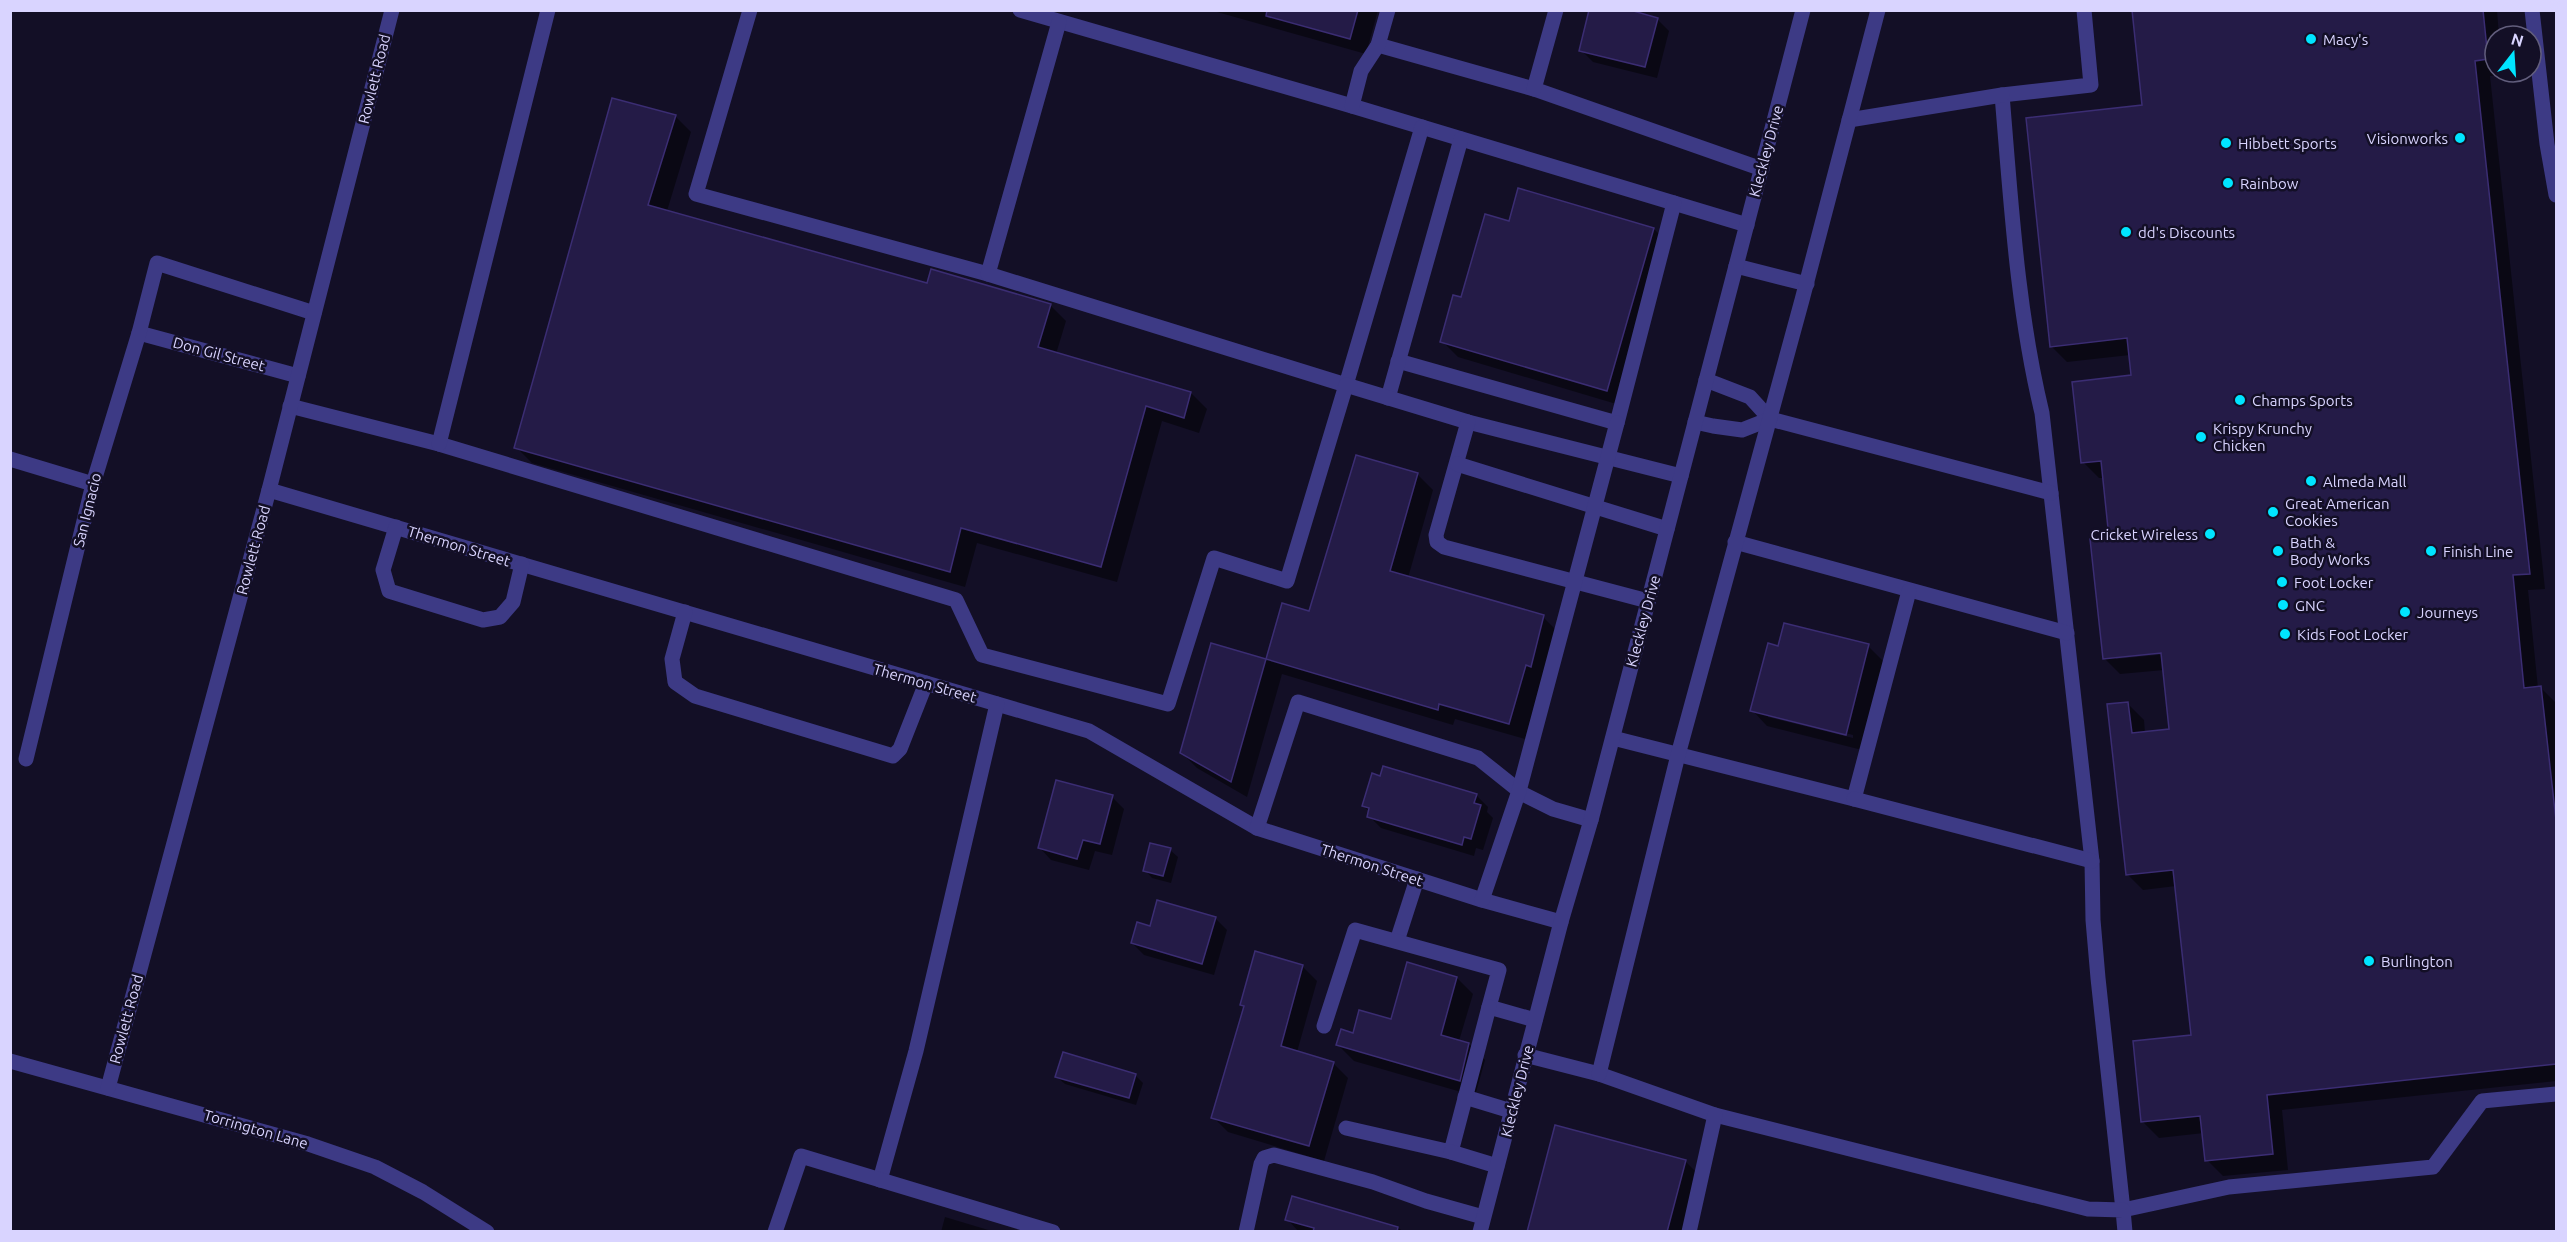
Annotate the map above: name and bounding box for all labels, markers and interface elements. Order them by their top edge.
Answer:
north arrow [2483,24,2543,84]
text: N [2509,29,2526,50]
place label: Macy's [2323,31,2368,48]
street label: Rowlett Road [355,32,393,126]
marker: Macy's [2304,32,2318,46]
street label: Kleckley Drive [1746,103,1786,199]
place label: Visionworks [2367,130,2448,147]
marker: Visionworks [2453,131,2467,145]
place label: Hibbett Sports [2238,135,2337,152]
marker: Hibbett Sports [2219,136,2233,150]
place label: Rainbow [2240,175,2299,192]
marker: Rainbow [2221,176,2235,190]
place label: dd's Discounts [2138,224,2235,241]
marker: dd's Discounts [2119,225,2133,239]
street label: Don Gil Street [171,334,267,374]
place label: Champs Sports [2252,392,2353,409]
marker: Champs Sports [2233,393,2247,407]
place label: Krispy Krunchy Chicken [2213,420,2312,454]
marker: Krispy Krunchy Chicken [2194,430,2208,444]
street label: San Ignacio [70,471,104,549]
place label: Almeda Mall [2323,473,2407,490]
marker: Almeda Mall [2304,474,2318,488]
place label: Great American Cookies [2285,495,2389,529]
street label: Rowlett Road [233,503,273,597]
marker: Great American Cookies [2266,505,2280,519]
street label: Thermon Street [406,522,512,570]
place label: Cricket Wireless [2091,526,2198,543]
marker: Cricket Wireless [2203,527,2217,541]
place label: Bath & Body Works [2290,534,2370,568]
place label: Finish Line [2443,543,2513,560]
marker: Bath & Body Works [2271,544,2285,558]
marker: Finish Line [2424,544,2438,558]
street label: Kleckley Drive [1623,573,1663,669]
place label: Foot Locker [2294,574,2374,591]
marker: Foot Locker [2275,575,2289,589]
place label: GNC [2295,597,2325,614]
marker: GNC [2276,598,2290,612]
place label: Journeys [2417,604,2478,621]
marker: Journeys [2398,605,2412,619]
place label: Kids Foot Locker [2297,626,2409,643]
marker: Kids Foot Locker [2278,627,2292,641]
street label: Thermon Street [871,660,979,706]
street label: Thermon Street [1319,840,1425,890]
place label: Burlington [2381,953,2453,970]
marker: Burlington [2362,954,2376,968]
street label: Rowlett Road [106,972,146,1066]
street label: Kleckley Drive [1497,1043,1537,1139]
street label: Torrington Lane [202,1106,310,1152]

